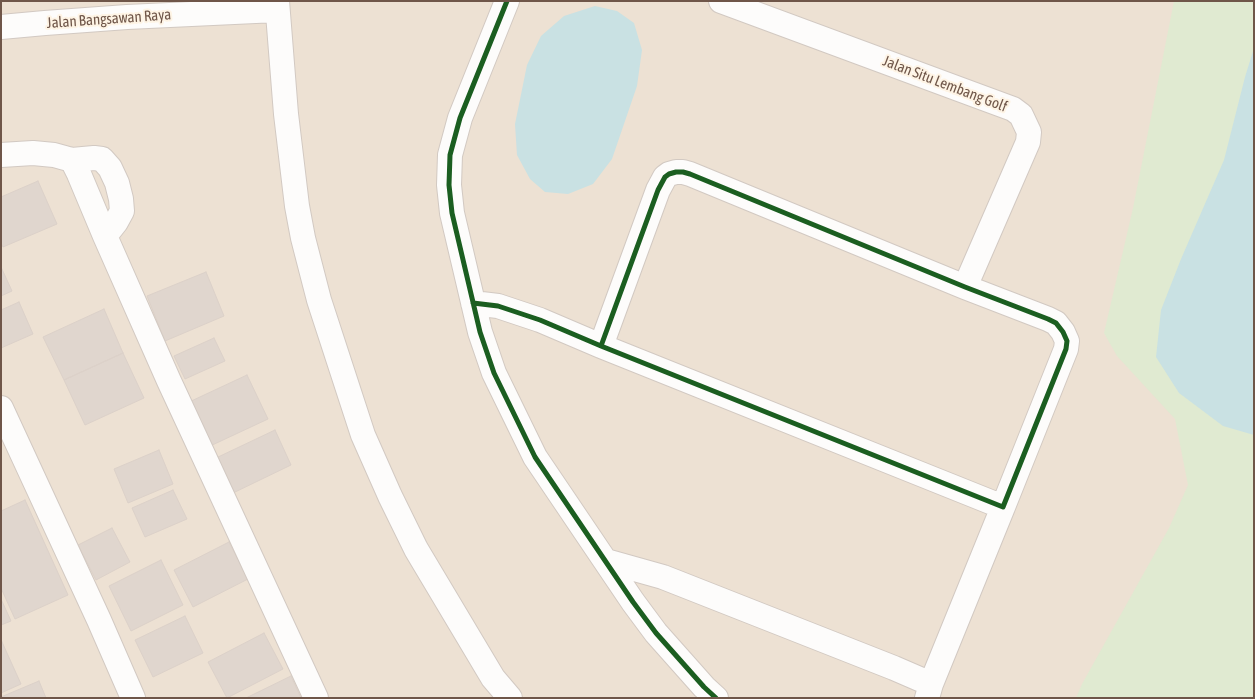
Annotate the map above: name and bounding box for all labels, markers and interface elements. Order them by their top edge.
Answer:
street label: Jalan Bangsawan Raya [46,6,172,32]
street label: Jalan Situ Lembang Golf [880,52,1010,116]

